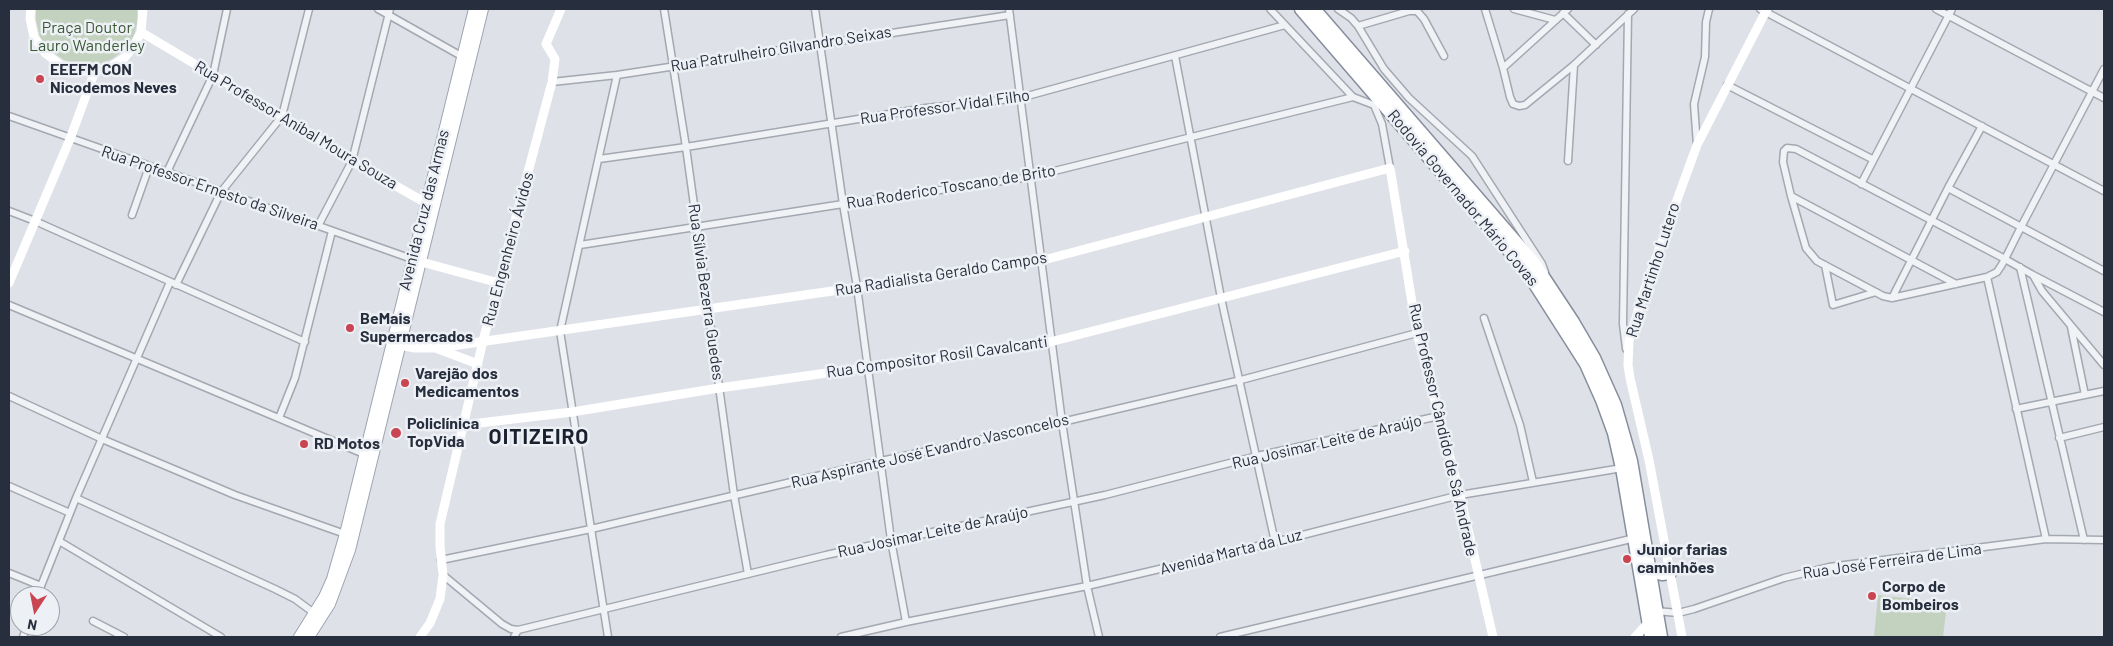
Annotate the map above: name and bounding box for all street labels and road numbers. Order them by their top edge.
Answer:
street label: Rua Patrulheiro Gilvandro Seixas [669,22,893,76]
street label: Rua Professor Aníbal Moura Souza [191,57,401,193]
street label: Rua Professor Vidal Filho [859,86,1031,128]
street label: Rodovia Governador Mário Covas [1383,106,1543,290]
street label: Avenida Cruz das Armas [395,128,453,292]
street label: Rua Professor Ernesto da Silveira [99,142,321,234]
street label: Rua Roderico Toscano de Brito [845,161,1057,213]
street label: Rua Engenheiro Ávidos [478,170,538,328]
street label: Rua Martinho Lutero [1622,200,1684,340]
street label: Rua Sílvia Bezerra Guedes [684,202,728,382]
street label: Rua Radialista Geraldo Campos [834,248,1048,300]
street label: Rua Professor Cândido de Sá Andrade [1405,302,1481,558]
street label: Rua Compositor Rosil Cavalcanti [825,332,1049,382]
street label: Rua Aspirante José Evandro Vasconcelos [789,410,1071,492]
street label: Rua Josimar Leite de Araújo [1230,411,1424,473]
street label: Rua Josimar Leite de Araújo [836,502,1030,562]
street label: Avenida Marta da Luz [1158,525,1304,579]
street label: Rua José Ferreira de Lima [1801,539,1983,583]

